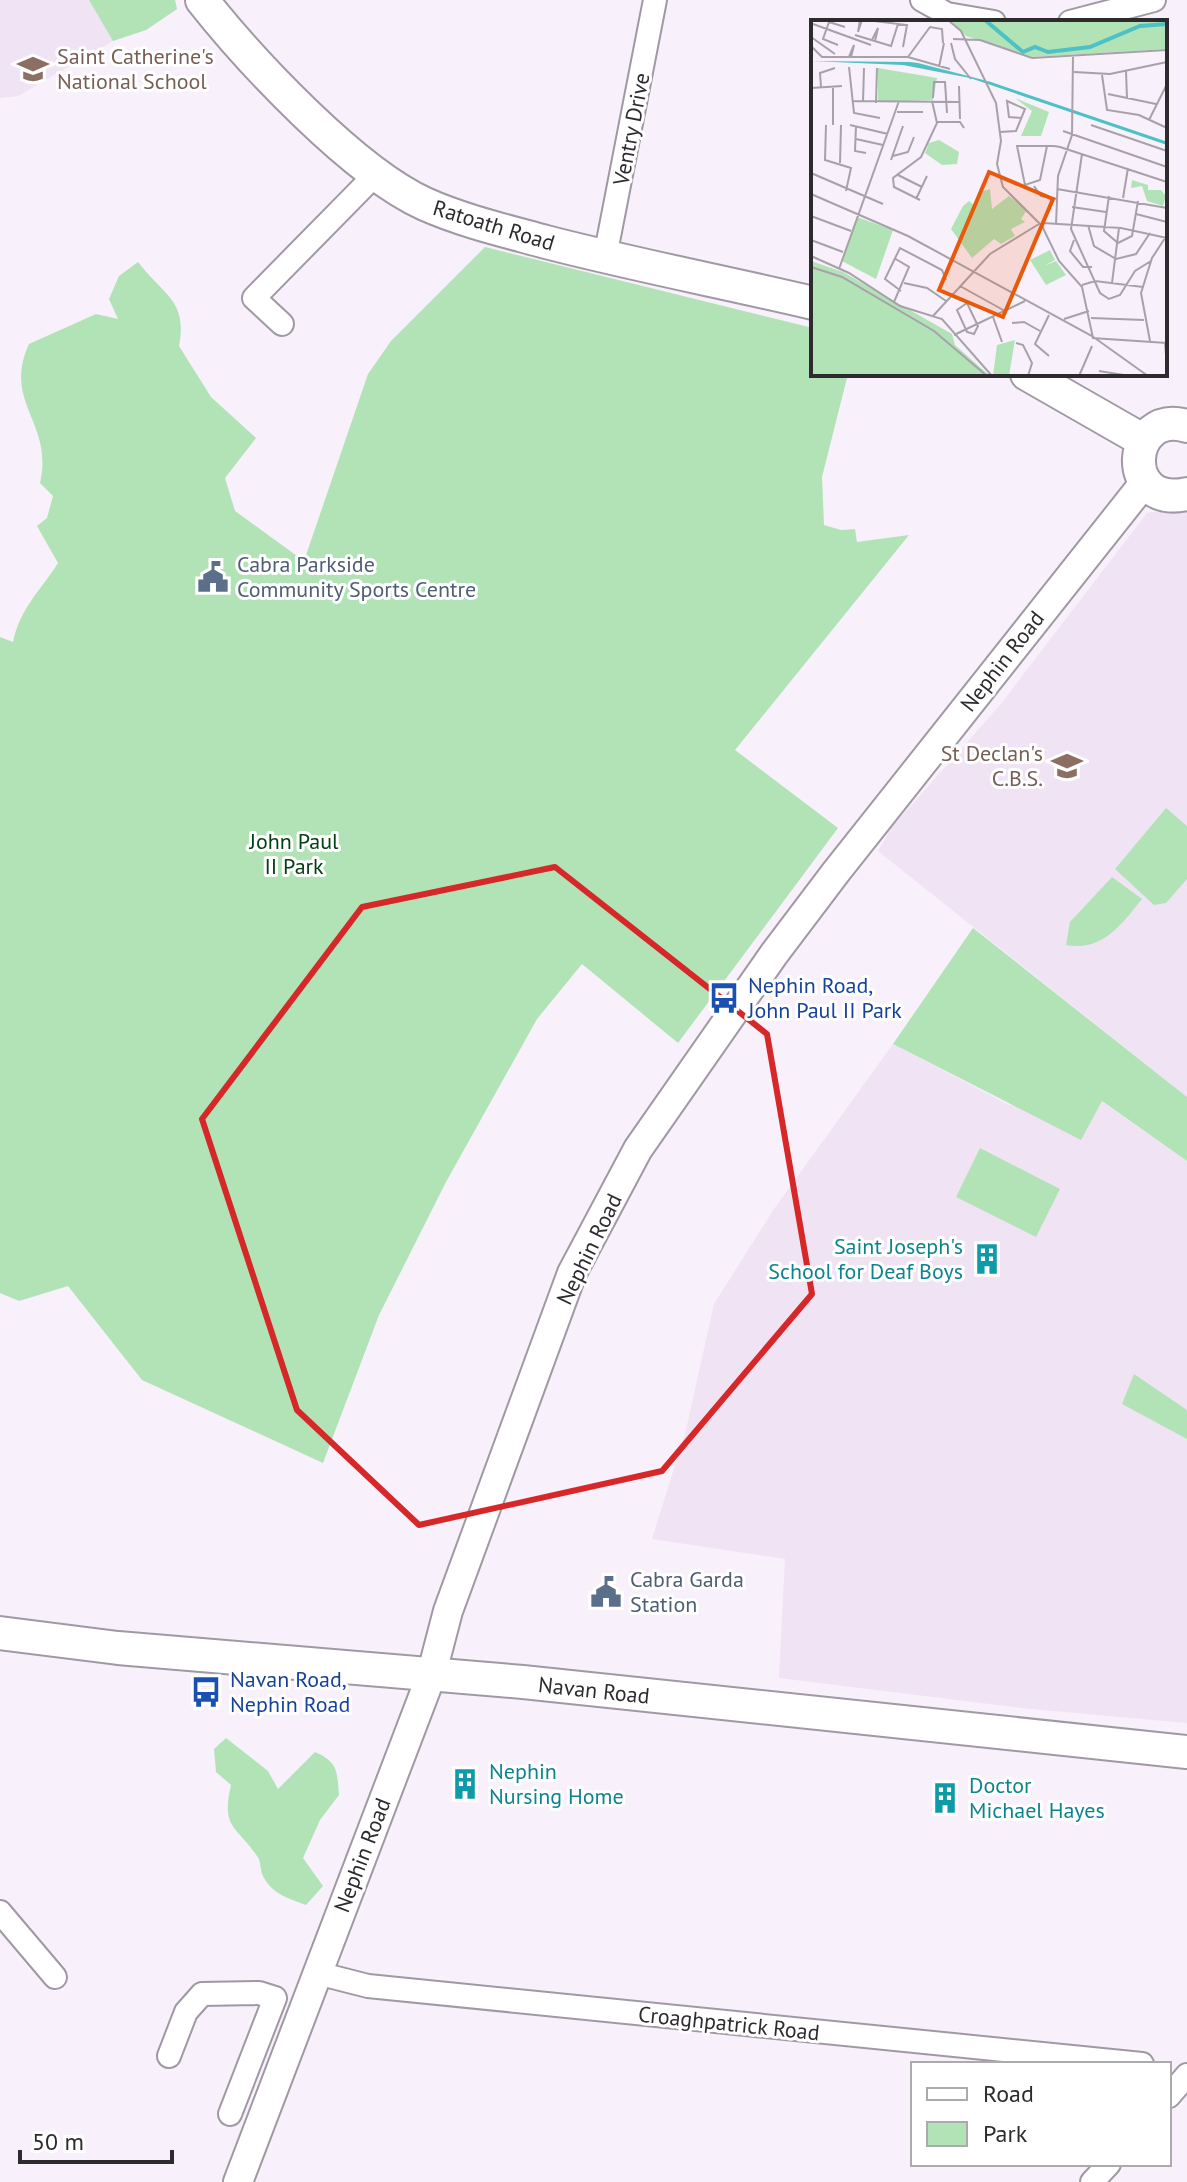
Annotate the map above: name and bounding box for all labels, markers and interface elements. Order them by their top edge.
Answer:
inset map [811,20,1167,376]
place label: Saint Catherine's National School [57,42,214,95]
school or university icon: Saint Catherine's National School [16,52,50,86]
street label: Ventry Drive [606,70,656,189]
street label: Ratoath Road [430,193,558,257]
place label: Cabra Parkside Community Sports Centre [237,550,476,603]
public building icon: Cabra Parkside Community Sports Centre [196,560,230,594]
street label: Nephin Road [954,605,1050,717]
place label: St Declan's C.B.S. [941,739,1043,792]
school or university icon: St Declan's C.B.S. [1050,749,1084,783]
park label: John Paul II Park [249,827,339,880]
place label: Nephin Road, John Paul II Park [747,971,902,1024]
bus stop icon: Nephin Road, John Paul II Park [707,981,741,1015]
street label: Nephin Road [550,1189,628,1309]
place label: Saint Joseph's School for Deaf Boys [768,1232,963,1285]
building icon: Saint Joseph's School for Deaf Boys [970,1242,1004,1276]
place label: Cabra Garda Station [630,1565,744,1618]
public building icon: Cabra Garda Station [589,1575,623,1609]
place label: Navan Road, Nephin Road [230,1665,350,1718]
street label: Navan Road [537,1670,651,1710]
bus stop icon: Navan Road, Nephin Road [189,1675,223,1709]
place label: Nephin Nursing Home [489,1757,624,1810]
building icon: Nephin Nursing Home [448,1767,482,1801]
place label: Doctor Michael Hayes [969,1771,1105,1824]
building icon: Doctor Michael Hayes [928,1781,962,1815]
street label: Nephin Road [327,1794,397,1916]
street label: Croaghpatrick Road [637,2000,821,2046]
legend [911,2062,1171,2166]
text: Road [983,2078,1034,2109]
scale bar [20,2114,172,2164]
text: Park [983,2118,1028,2149]
text: 50 m [32,2126,84,2157]

